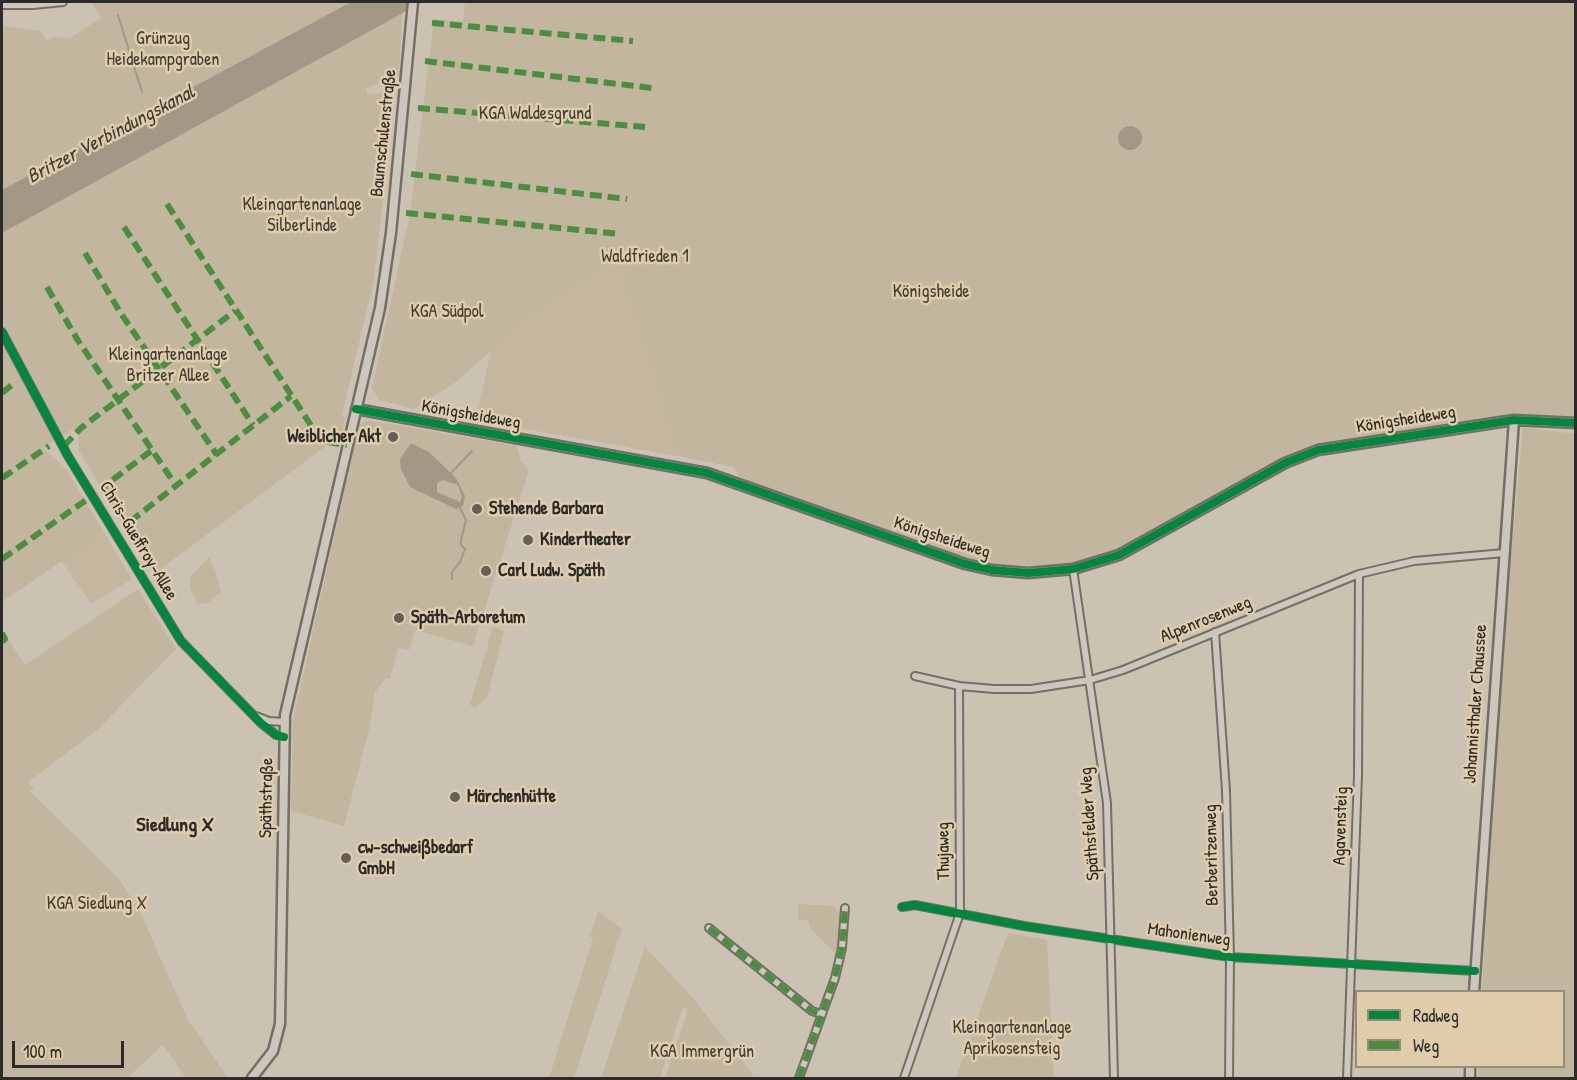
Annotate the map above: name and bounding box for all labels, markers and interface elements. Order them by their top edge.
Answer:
park label: Grünzug Heidekampgraben [107,28,219,70]
street label: Baumschulenstraße [367,68,401,198]
water label: Britzer Verbindungskanal [23,81,199,189]
park label: KGA Waldesgrund [479,103,591,125]
park label: Kleingartenanlage Silberlinde [242,194,362,236]
park label: Waldfrieden 1 [601,246,689,268]
park label: Königsheide [893,281,969,303]
park label: KGA Südpol [410,301,484,323]
park label: Kleingartenanlage Britzer Allee [108,344,228,386]
street label: Königsheideweg [420,396,522,434]
street label: Königsheideweg [1355,401,1457,439]
place label: Weiblicher Akt [287,426,381,448]
marker: Weiblicher Akt [386,430,400,444]
street label: Chris-Gueffroy-Allee [94,478,182,604]
place label: Stehende Barbara [489,498,603,520]
marker: Stehende Barbara [470,502,484,516]
street label: Königsheideweg [891,512,993,564]
place label: Kindertheater [540,529,631,551]
marker: Kindertheater [521,533,535,547]
place label: Carl Ludw. Späth [498,560,605,582]
marker: Carl Ludw. Späth [479,564,493,578]
street label: Alpenrosenweg [1157,592,1255,648]
place label: Späth-Arboretum [411,607,525,629]
marker: Späth-Arboretum [392,611,406,625]
street label: Johannisthaler Chaussee [1460,624,1492,784]
street label: Späthstraße [255,758,279,838]
street label: Späthsfelder Weg [1075,767,1105,881]
place label: Märchenhütte [467,786,556,808]
street label: Agavensteig [1329,786,1353,866]
marker: Märchenhütte [448,790,462,804]
street label: Berberitzenweg [1200,804,1224,906]
district label: Siedlung X [136,814,214,838]
street label: Thujaweg [933,822,955,880]
place label: cw-schweißbedarf GmbH [358,837,473,880]
marker: cw-schweißbedarf GmbH [339,851,353,865]
park label: KGA Siedlung X [47,893,147,915]
street label: Mahonienweg [1146,918,1232,952]
legend [1355,990,1565,1068]
text: Radweg [1413,1003,1459,1028]
park label: Kleingartenanlage Aprikosensteig [952,1017,1072,1060]
scale bar [15,1029,128,1067]
text: Weg [1413,1033,1439,1058]
text: 100 m [23,1039,62,1064]
park label: KGA Immergrün [650,1041,754,1063]

